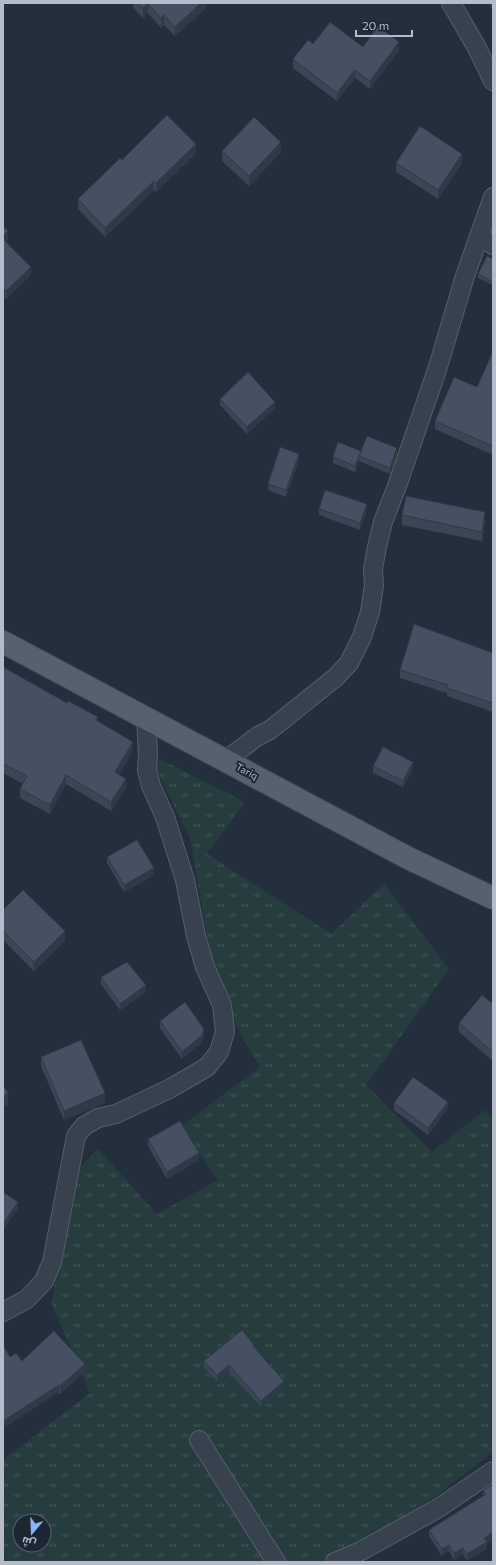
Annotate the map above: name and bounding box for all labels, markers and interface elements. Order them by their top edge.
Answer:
scale bar [356,12,412,38]
text: 20 m [362,18,389,32]
street label: Tariq [234,760,260,782]
north arrow [12,1513,52,1553]
text: ش [20,1534,38,1551]

